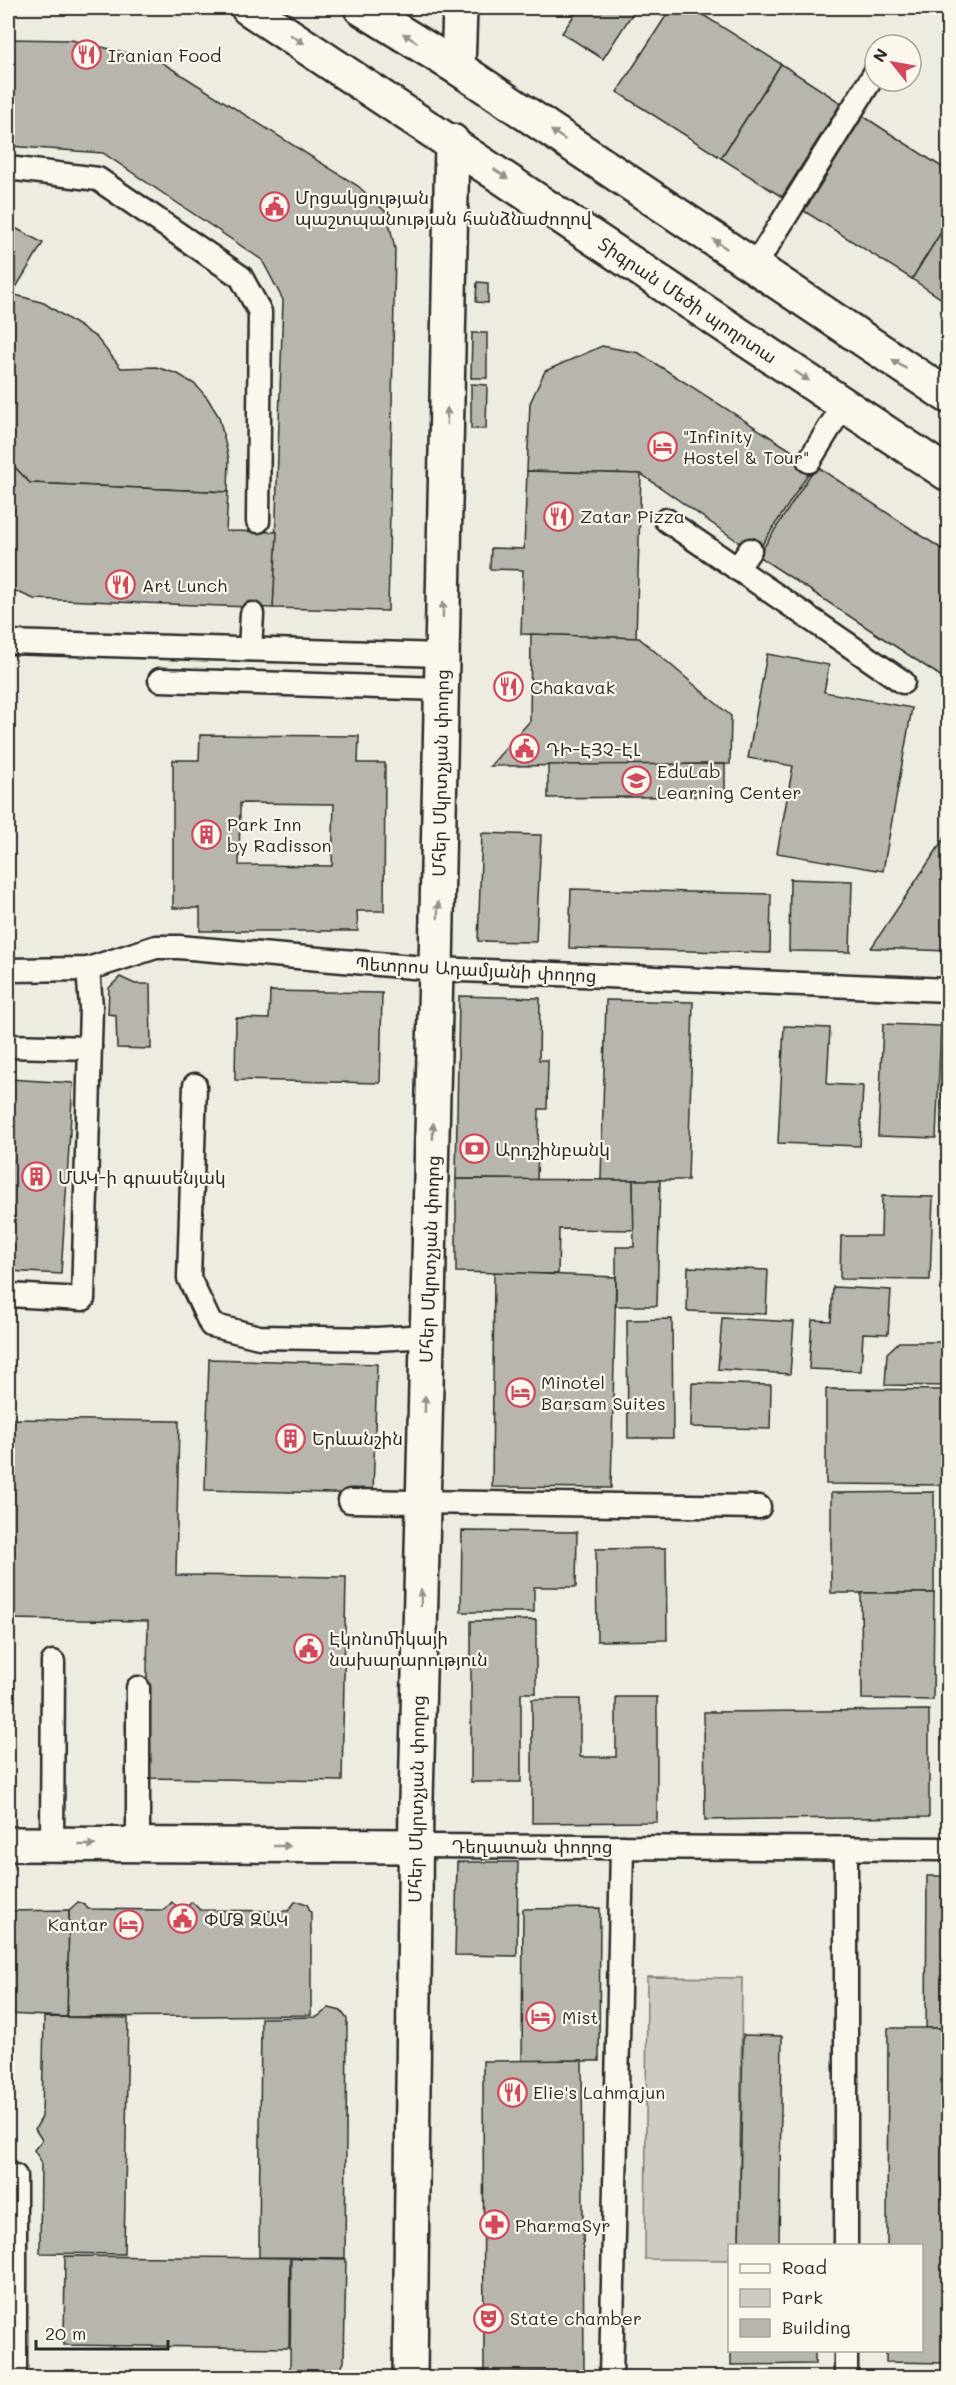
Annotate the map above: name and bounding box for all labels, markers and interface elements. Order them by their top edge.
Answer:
one-way arrow [402,32,418,43]
north arrow [863,33,923,93]
one-way arrow [288,34,305,45]
restaurant icon: Iranian Food [71,39,103,71]
place label: Iranian Food [108,43,221,67]
text: N [868,44,892,66]
one-way arrow [550,130,566,141]
one-way arrow [492,168,508,180]
place label: Մրցակցության պաշտպանության հանձնաժողով [295,185,593,230]
public building icon: Մրցակցության պաշտպանության հանձնաժողով [258,191,290,223]
street label: Տիգրան Մեծի պողոտա [594,231,782,369]
one-way arrow [712,238,728,250]
one-way arrow [892,358,908,370]
one-way arrow [794,370,810,381]
one-way arrow [442,406,451,425]
place label: "Infinity Hostel & Tour" [683,424,809,469]
hotel icon: "Infinity Hostel & Tour" [646,430,678,462]
restaurant icon: Zatar Pizza [543,500,575,532]
place label: Zatar Pizza [580,504,685,528]
restaurant icon: Art Lunch [105,569,137,601]
place label: Art Lunch [142,573,227,597]
one-way arrow [438,601,448,620]
street label: Մհեր Մկրտչյան փողոց [426,669,454,877]
restaurant icon: Chakavak [493,671,525,703]
place label: Chakavak [530,675,615,699]
public building icon: ԴԻ-ԷՅՉ-ԷԼ [509,733,541,765]
place label: ԴԻ-ԷՅՉ-ԷԼ [546,737,640,761]
place label: EduLab Learning Center [657,759,802,804]
school or university icon: EduLab Learning Center [620,765,652,797]
place label: Park Inn by Radisson [227,812,331,857]
building icon: Park Inn by Radisson [190,818,222,850]
one-way arrow [433,901,442,920]
street label: Պետրոս Ադամյանի փողոց [355,951,597,987]
one-way arrow [428,1121,437,1140]
bank icon: Արդշինբանկ [458,1133,490,1165]
place label: Արդշինբանկ [495,1137,610,1161]
street label: Մհեր Մկրտչյան փողոց [413,1155,445,1363]
building icon: ՄԱԿ-ի գրասենյակ [21,1161,53,1193]
place label: ՄԱԿ-ի գրասենյակ [58,1165,226,1189]
place label: Minotel Barsam Suites [541,1370,666,1415]
hotel icon: Minotel Barsam Suites [504,1376,536,1408]
one-way arrow [421,1394,430,1413]
building icon: Երևանշին [275,1422,307,1454]
place label: Երևանշին [312,1426,403,1450]
one-way arrow [416,1589,425,1608]
place label: Էկոնոմիկայի նախարարություն [329,1626,488,1671]
public building icon: Էկոնոմիկայի նախարարություն [292,1632,324,1664]
street label: Մհեր Մկրտչյան փողոց [402,1695,430,1903]
street label: Դեղատան փողոց [451,1834,613,1858]
one-way arrow [77,1840,96,1850]
one-way arrow [272,1841,291,1851]
public building icon: ՓՄՁ ԶԱԿ [167,1903,199,1935]
place label: ՓՄՁ ԶԱԿ [204,1907,288,1931]
hotel icon: Kantar [113,1908,145,1940]
place label: Kantar [48,1912,108,1936]
hotel icon: Mist [525,2001,557,2033]
place label: Mist [562,2005,599,2029]
restaurant icon: Elie's Lahmajun [496,2076,528,2108]
place label: Elie's Lahmajun [533,2080,665,2104]
pharmacy icon: PharmaSyr [478,2209,510,2241]
place label: PharmaSyr [515,2213,611,2237]
legend [728,2244,923,2352]
text: Road [782,2255,827,2279]
text: Park [782,2285,823,2309]
theatre icon: State chamber [473,2302,505,2334]
place label: State chamber [510,2306,642,2330]
scale bar [36,2313,168,2351]
text: Building [782,2315,850,2339]
text: 20 m [45,2321,86,2345]

